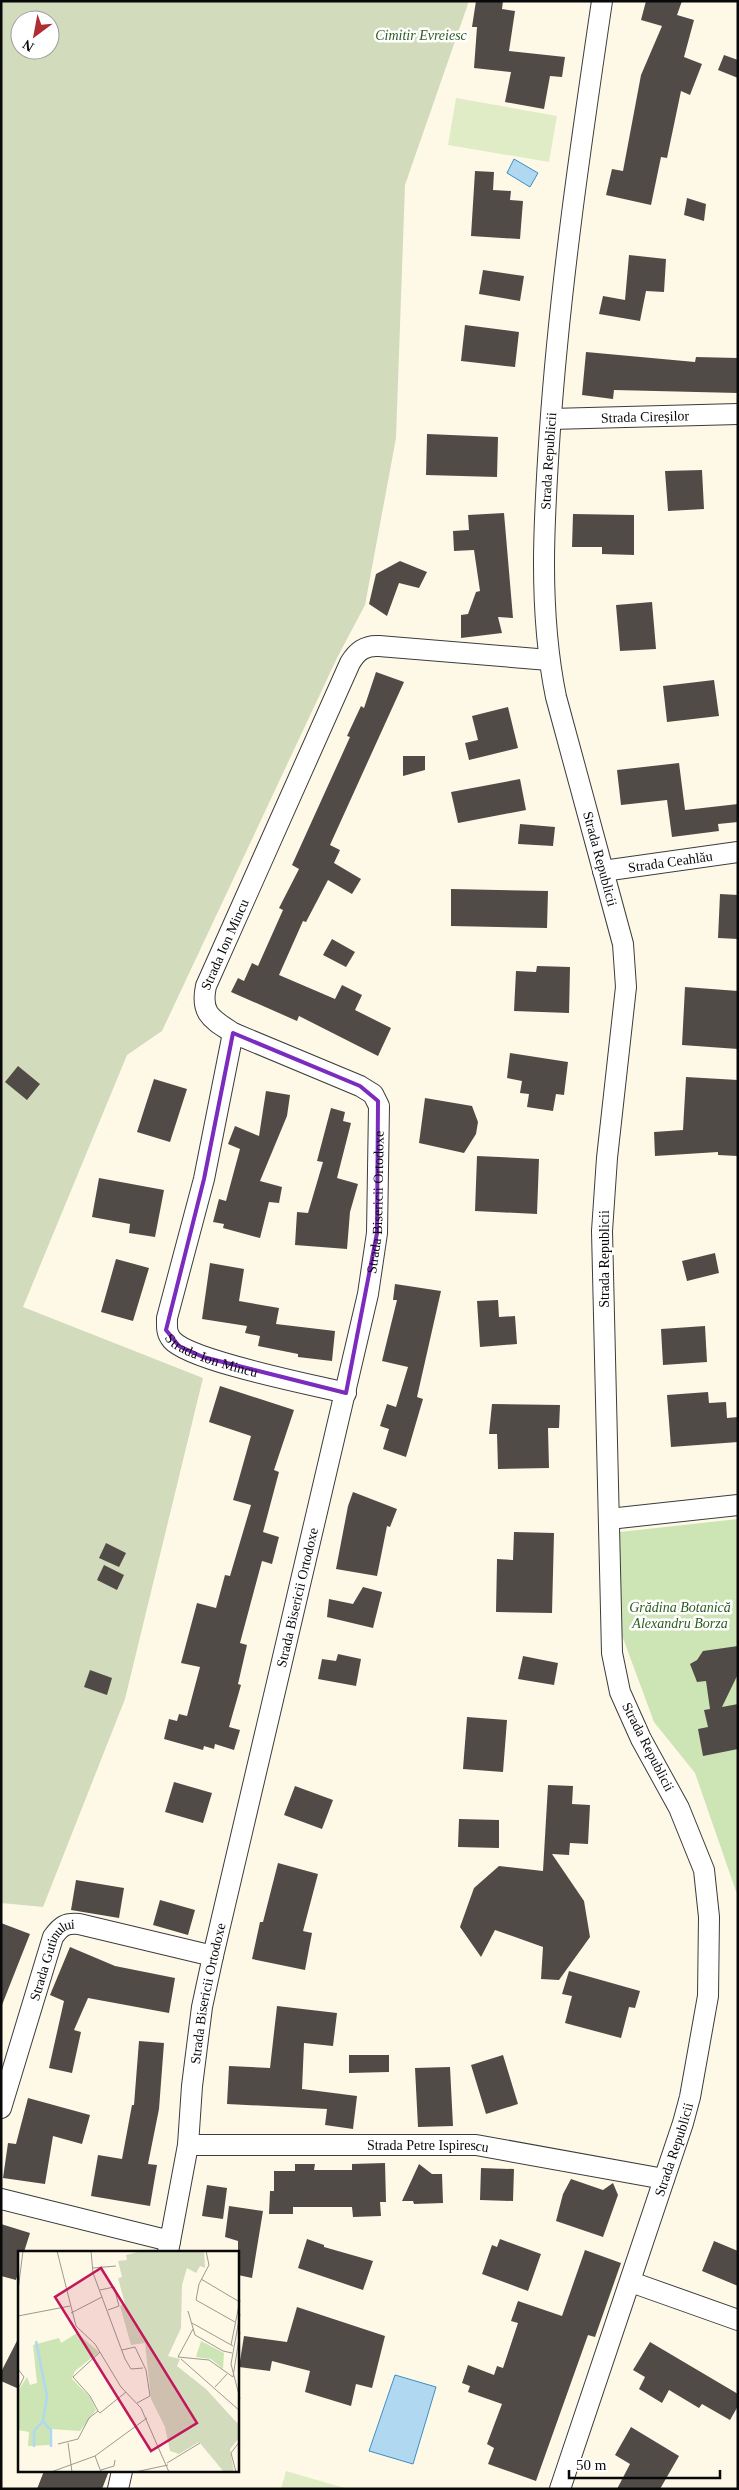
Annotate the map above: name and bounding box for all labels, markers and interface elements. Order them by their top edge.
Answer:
north arrow [10,10,60,60]
park label: Cimitir Evreiesc [375,28,468,43]
text: N [20,37,37,55]
street label: Strada Cireșilor [601,408,690,425]
street label: Strada Republicii [538,412,559,510]
street label: Strada Republicii [580,810,620,908]
street label: Strada Ceahlău [627,848,714,875]
street label: Strada Ion Mincu [198,897,251,992]
street label: Strada Bisericii Ortodoxe [364,1131,386,1275]
street label: Strada Republicii [597,1210,612,1308]
street label: Strada Ion Mincu [162,1331,259,1380]
street label: Strada Bisericii Ortodoxe [273,1526,321,1669]
park label: Grădina Botanică Alexandru Borza [629,1600,731,1631]
street label: Strada Republicii [619,1700,677,1794]
street label: Strada Gutinului [27,1916,75,2003]
street label: Strada Bisericii Ortodoxe [187,1921,228,2065]
street label: Strada Republicii [651,2101,696,2198]
street label: Strada Petre Ispirescu [367,2138,490,2155]
inset map [18,2251,239,2472]
scale bar [569,2448,720,2480]
text: 50 m [576,2457,607,2473]

